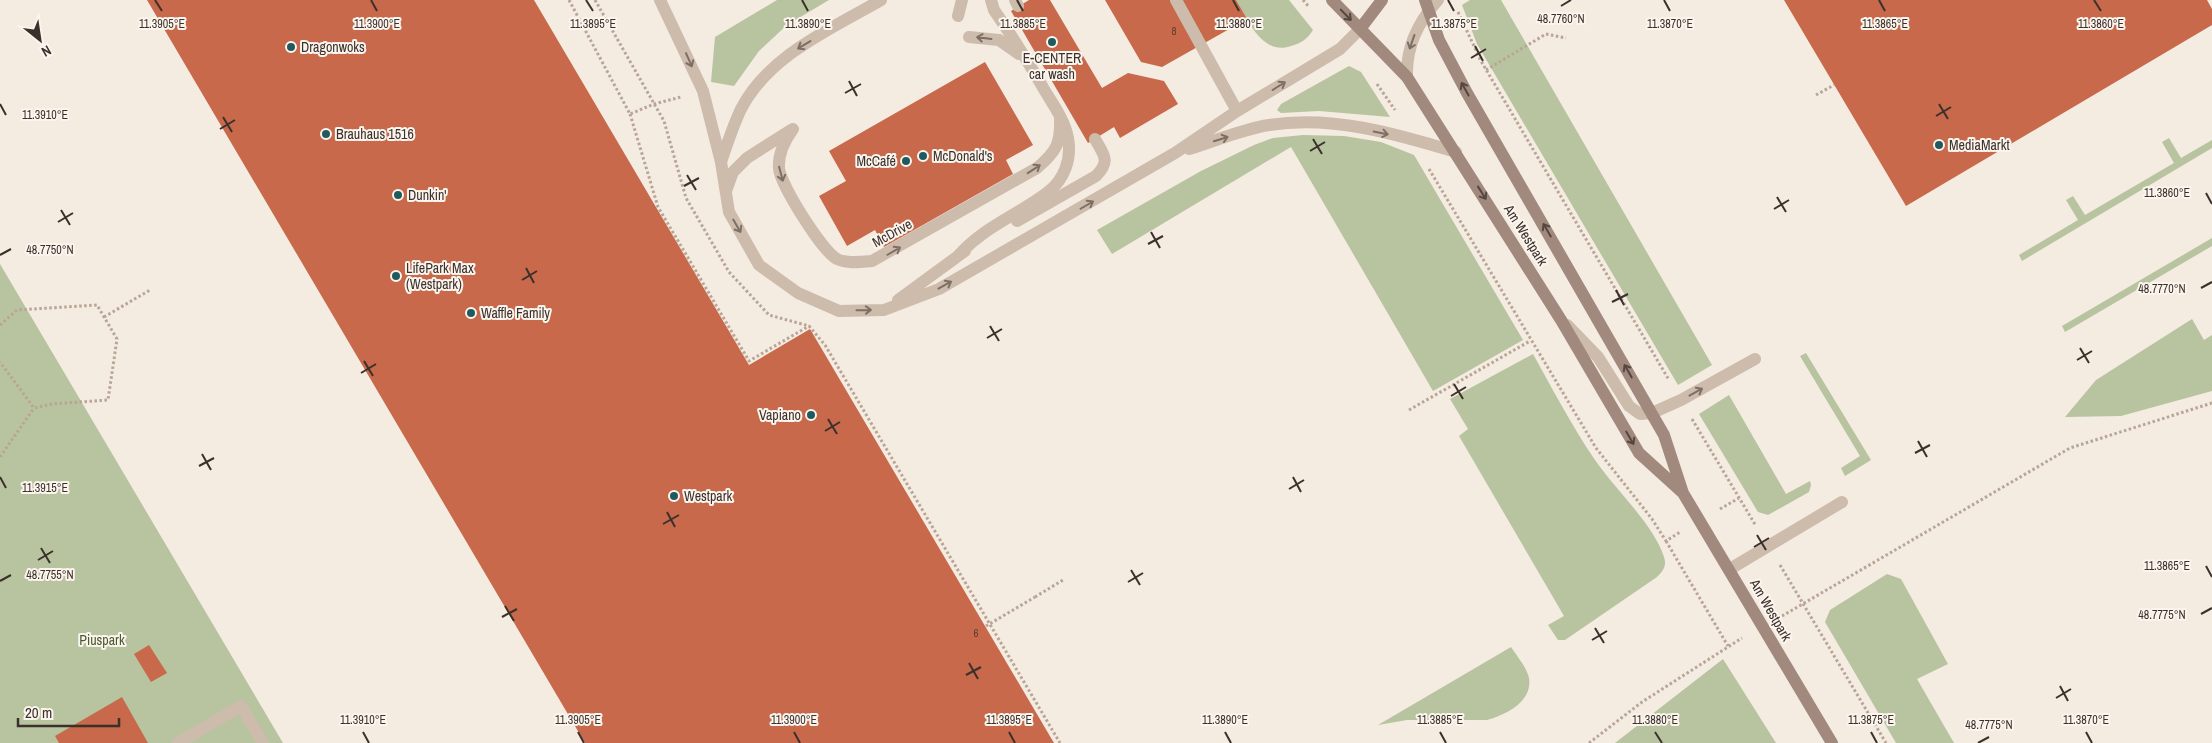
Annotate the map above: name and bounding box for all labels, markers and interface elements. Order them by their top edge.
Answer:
one-way arrow [1340,8,1352,21]
text: 48.7760°N [1537,11,1585,27]
north arrow [15,15,65,65]
text: 11.3905°E [139,16,185,32]
text: 11.3900°E [354,16,400,32]
text: 11.3895°E [570,16,616,32]
text: 11.3890°E [785,16,831,32]
text: 11.3885°E [1000,16,1046,32]
text: 11.3880°E [1216,16,1262,32]
text: 11.3875°E [1431,16,1477,32]
text: 11.3870°E [1647,16,1693,32]
text: 11.3865°E [1862,16,1908,32]
text: 11.3860°E [2078,16,2124,32]
house number: 8 [1171,24,1177,38]
one-way arrow [976,33,992,43]
one-way arrow [1406,34,1416,50]
marker: E-CENTER car wash [1046,36,1058,48]
place label: Dragonwoks [301,38,365,56]
one-way arrow [798,40,812,50]
text: N [38,41,55,61]
marker: Dragonwoks [285,41,297,53]
place label: E-CENTER car wash [1023,49,1081,83]
one-way arrow [684,52,694,67]
one-way arrow [1272,80,1286,91]
one-way arrow [1460,83,1470,97]
text: 11.3910°E [22,107,68,123]
place label: Brauhaus 1516 [336,125,414,143]
marker: Brauhaus 1516 [320,128,332,140]
one-way arrow [1372,128,1388,138]
one-way arrow [1213,134,1229,144]
place label: MediaMarkt [1949,136,2010,154]
marker: MediaMarkt [1933,139,1945,151]
place label: McDonald's [933,147,993,165]
marker: McDonald's [917,150,929,162]
place label: McCafé [856,152,896,170]
marker: McCafé [900,155,912,167]
one-way arrow [1027,164,1041,174]
one-way arrow [777,165,787,181]
text: 11.3860°E [2144,185,2190,201]
place label: Dunkin' [408,186,447,204]
one-way arrow [1478,186,1488,200]
marker: Dunkin' [392,189,404,201]
one-way arrow [1079,199,1093,209]
street label: Am Westpark [1500,200,1552,269]
street label: McDrive [869,215,915,251]
one-way arrow [732,218,742,233]
one-way arrow [1541,223,1551,238]
text: 48.7750°N [26,242,74,258]
one-way arrow [886,245,900,255]
place label: LifePark Max (Westpark) [406,259,474,293]
marker: LifePark Max (Westpark) [390,270,402,282]
one-way arrow [938,280,953,290]
text: 48.7770°N [2138,281,2186,297]
place label: Waffle Family [481,304,550,322]
one-way arrow [856,305,872,315]
marker: Waffle Family [465,307,477,319]
one-way arrow [1623,363,1633,378]
one-way arrow [1689,387,1704,397]
place label: Vapiano [759,406,801,424]
marker: Vapiano [805,409,817,421]
one-way arrow [1626,430,1636,444]
text: 11.3915°E [22,480,68,496]
place label: Westpark [684,487,733,505]
marker: Westpark [668,490,680,502]
text: 11.3865°E [2144,558,2190,574]
text: 48.7755°N [26,567,74,583]
street label: Am Westpark [1746,575,1796,644]
text: 48.7775°N [2138,607,2186,623]
house number: 6 [973,626,979,640]
park label: Piuspark [79,631,125,649]
scale bar [18,696,119,728]
text: 20 m [25,702,52,723]
text: 11.3910°E [340,712,386,728]
text: 11.3905°E [555,712,601,728]
text: 11.3900°E [771,712,817,728]
text: 11.3895°E [986,712,1032,728]
text: 11.3890°E [1202,712,1248,728]
text: 11.3885°E [1417,712,1463,728]
text: 11.3880°E [1632,712,1678,728]
text: 11.3875°E [1848,712,1894,728]
text: 11.3870°E [2063,712,2109,728]
text: 48.7775°N [1965,717,2013,733]

